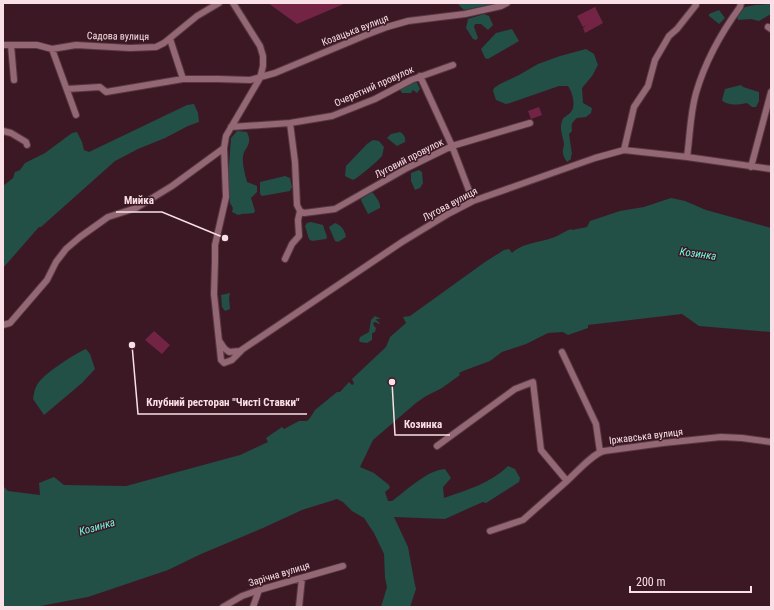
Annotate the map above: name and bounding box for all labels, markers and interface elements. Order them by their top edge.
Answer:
street label: Козацька вулиця [320,12,390,48]
street label: Садова вулиця [87,30,149,42]
street label: Очеретний провулок [333,63,416,108]
street label: Луговий провулок [373,136,445,180]
street label: Лугова вулиця [421,185,479,223]
callout: Мийка [116,189,162,212]
text: Мийка [124,194,154,207]
water label: Козинка [679,245,717,263]
callout: Клубний ресторан "Чисті Ставки" [138,391,307,414]
text: Клубний ресторан "Чисті Ставки" [146,396,300,409]
callout: Козинка [395,412,450,435]
text: Козинка [404,418,442,431]
street label: Іржавська вулиця [608,426,684,446]
water label: Козинка [77,516,117,538]
street label: Зарічна вулиця [247,559,311,589]
scale bar [630,568,751,594]
text: 200 m [636,575,666,589]

